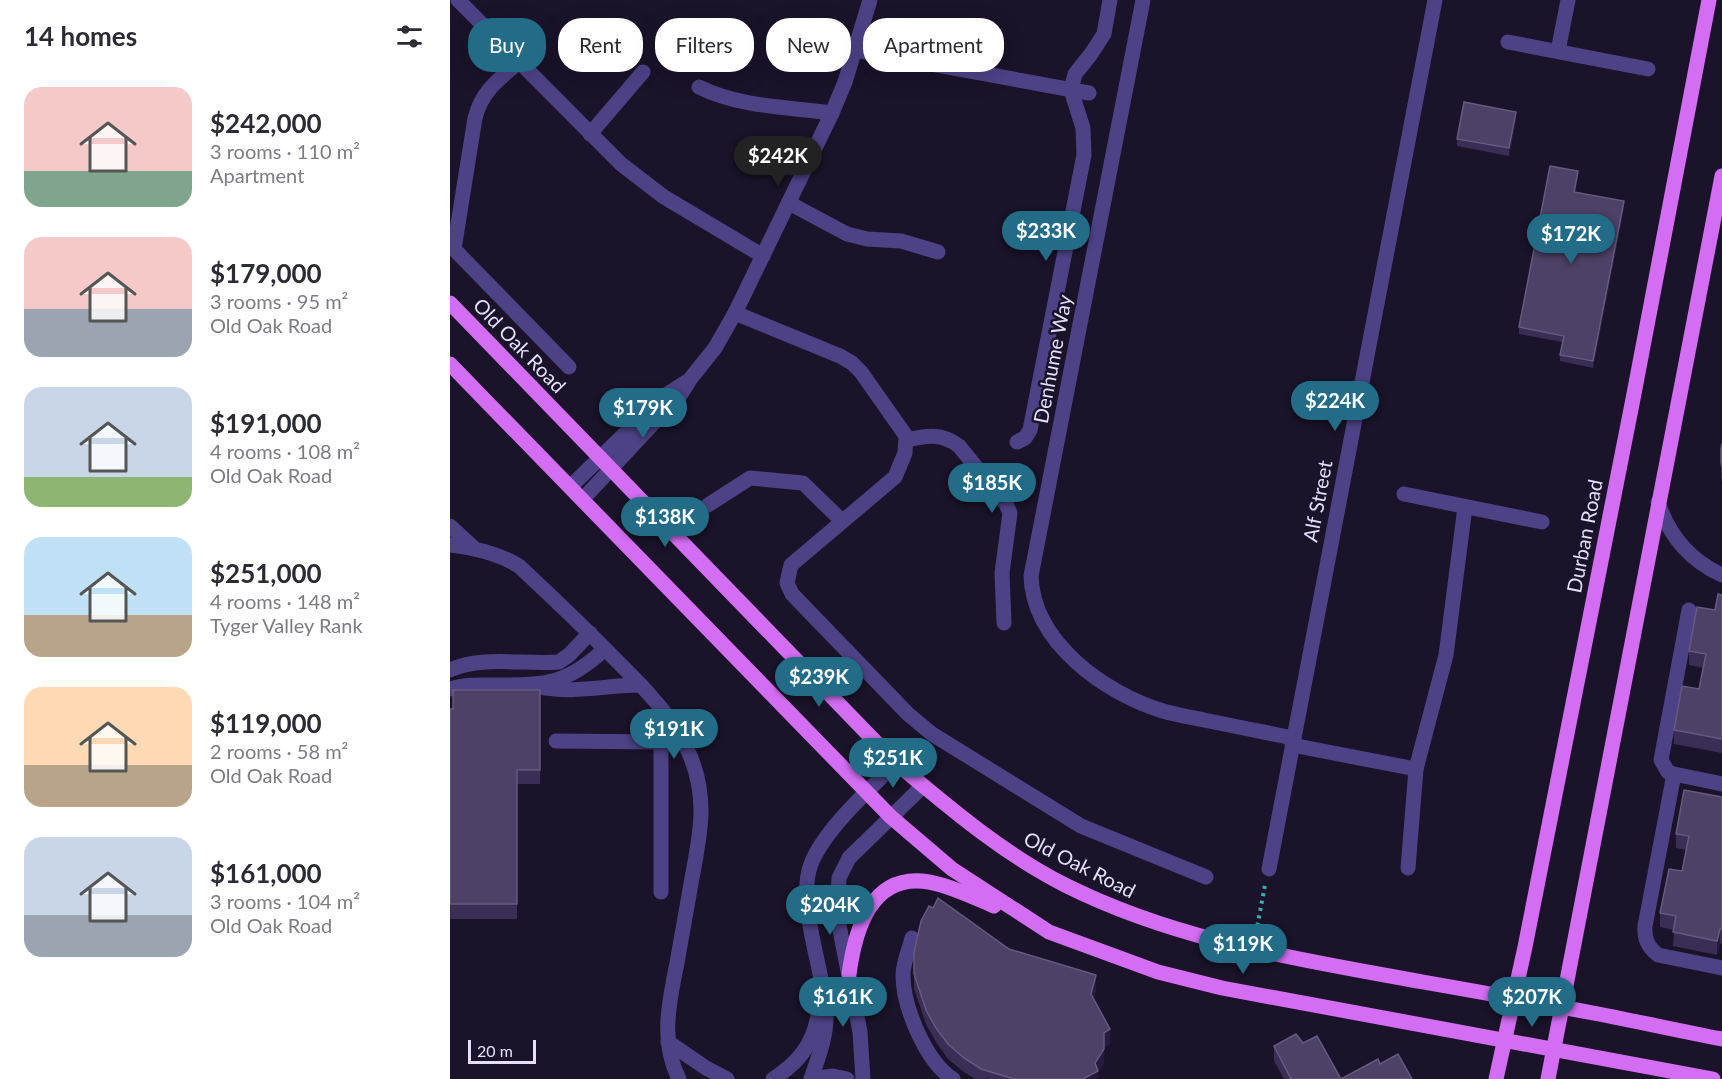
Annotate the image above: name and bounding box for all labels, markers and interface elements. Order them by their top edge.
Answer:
chip: Buy [468,18,546,72]
chip: Rent [558,18,643,72]
chip: Filters [655,18,754,72]
chip: New [766,18,851,72]
chip: Apartment [863,18,1004,72]
text: 14 homes [24,20,137,52]
icon: filters [393,20,426,53]
text: $242,000 [210,107,322,139]
icon: home [72,111,144,183]
pin: $242K [736,136,820,187]
text: 3 rooms · 110 m² [210,139,360,163]
text: $242K [748,143,808,167]
text: Apartment [210,163,304,187]
pin: $233K [1004,211,1088,262]
pin: $172K [1529,214,1613,265]
text: $233K [1016,218,1076,242]
text: $172K [1541,221,1601,245]
text: $179,000 [210,257,322,289]
icon: home [72,261,144,333]
text: 3 rooms · 95 m² [210,289,348,313]
street label: Denhume Way [1028,292,1076,425]
street label: Old Oak Road [469,293,571,397]
text: Old Oak Road [210,313,332,337]
pin: $224K [1293,381,1377,432]
pin: $179K [601,388,685,439]
text: $224K [1305,388,1365,412]
text: $179K [613,395,673,419]
text: $191,000 [210,407,322,439]
icon: home [72,411,144,483]
text: 4 rooms · 108 m² [210,439,360,463]
street label: Alf Street [1297,458,1337,544]
text: Old Oak Road [210,463,332,487]
pin: $185K [950,463,1034,514]
text: $185K [962,470,1022,494]
street label: Durban Road [1561,477,1607,595]
pin: $138K [623,497,707,548]
text: $138K [635,504,695,528]
text: $251,000 [210,557,322,589]
icon: home [72,561,144,633]
text: 4 rooms · 148 m² [210,589,360,613]
text: Tyger Valley Rank [210,613,363,637]
pin: $239K [777,657,861,708]
text: $239K [789,664,849,688]
text: $119,000 [210,707,322,739]
pin: $191K [632,709,716,760]
icon: home [72,711,144,783]
text: $191K [644,716,704,740]
pin: $251K [851,738,935,789]
text: 2 rooms · 58 m² [210,739,348,763]
text: $251K [863,745,923,769]
text: Old Oak Road [210,763,332,787]
street label: Old Oak Road [1020,826,1140,902]
text: $161,000 [210,857,322,889]
icon: home [72,861,144,933]
pin: $204K [788,885,872,936]
text: 3 rooms · 104 m² [210,889,360,913]
text: $204K [800,892,860,916]
text: Old Oak Road [210,913,332,937]
pin: $119K [1201,924,1285,975]
text: $119K [1213,931,1273,955]
pin: $161K [801,977,885,1028]
pin: $207K [1490,977,1574,1028]
text: $161K [813,984,873,1008]
text: $207K [1502,984,1562,1008]
scale bar [468,1037,536,1064]
text: 20 m [477,1041,513,1060]

